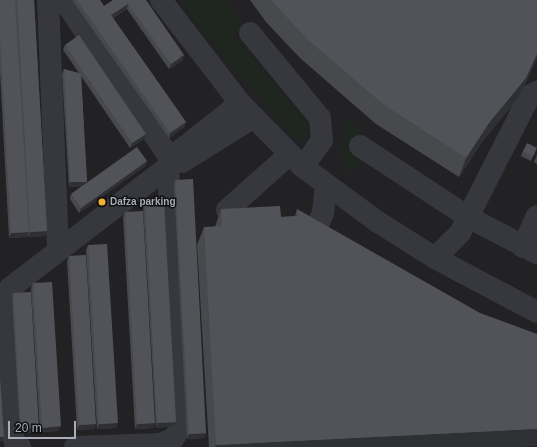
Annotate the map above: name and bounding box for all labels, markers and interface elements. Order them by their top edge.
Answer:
place label: Dafza parking [110,196,176,208]
marker: Dafza parking [97,197,107,207]
scale bar [10,413,78,439]
text: 20 m [15,421,42,435]

